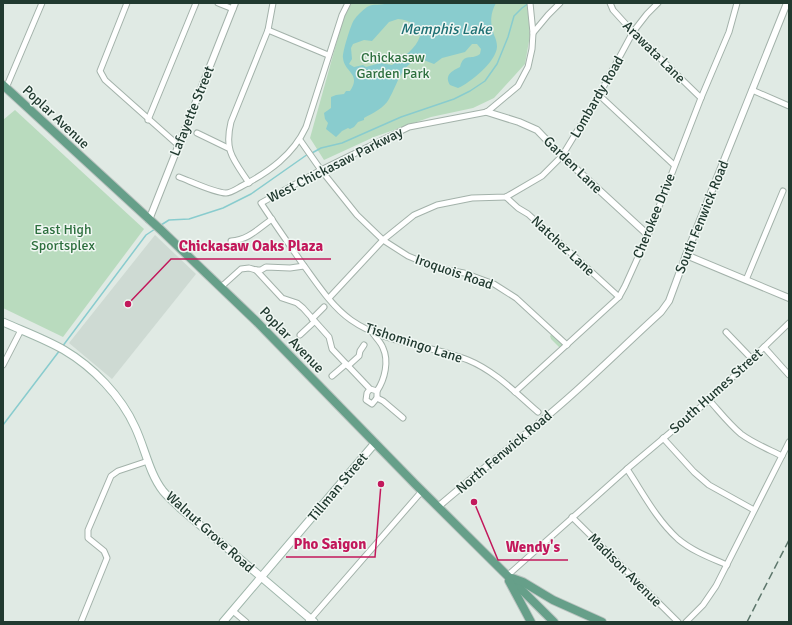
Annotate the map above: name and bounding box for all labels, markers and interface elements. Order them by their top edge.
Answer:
street label: Arawata Lane [619,17,689,87]
water label: Memphis Lake [400,20,493,38]
park label: Chickasaw Garden Park [356,49,430,82]
street label: Lombardy Road [567,53,627,141]
street label: Lafayette Street [166,63,218,158]
street label: Poplar Avenue [19,82,93,152]
street label: West Chickasaw Parkway [264,123,406,207]
street label: Garden Lane [540,133,606,197]
street label: South Fenwick Road [672,158,732,276]
street label: Cherokee Drive [629,171,679,261]
street label: Natchez Lane [528,212,598,280]
park label: East High Sportsplex [31,221,95,254]
callout: Chickasaw Oaks Plaza [171,232,331,259]
text: Chickasaw Oaks Plaza [179,237,323,255]
street label: Iroquois Road [413,251,495,293]
street label: Poplar Avenue [256,303,328,377]
street label: Tishomingo Lane [363,319,465,367]
street label: South Humes Street [666,345,766,437]
street label: North Fenwick Road [453,407,555,497]
street label: Tillman Street [304,449,372,525]
street label: Walnut Grove Road [162,488,258,576]
callout: Pho Saigon [286,530,375,557]
street label: Madison Avenue [585,530,665,610]
callout: Wendy's [498,533,568,560]
text: Pho Saigon [294,535,366,553]
text: Wendy's [506,538,560,556]

